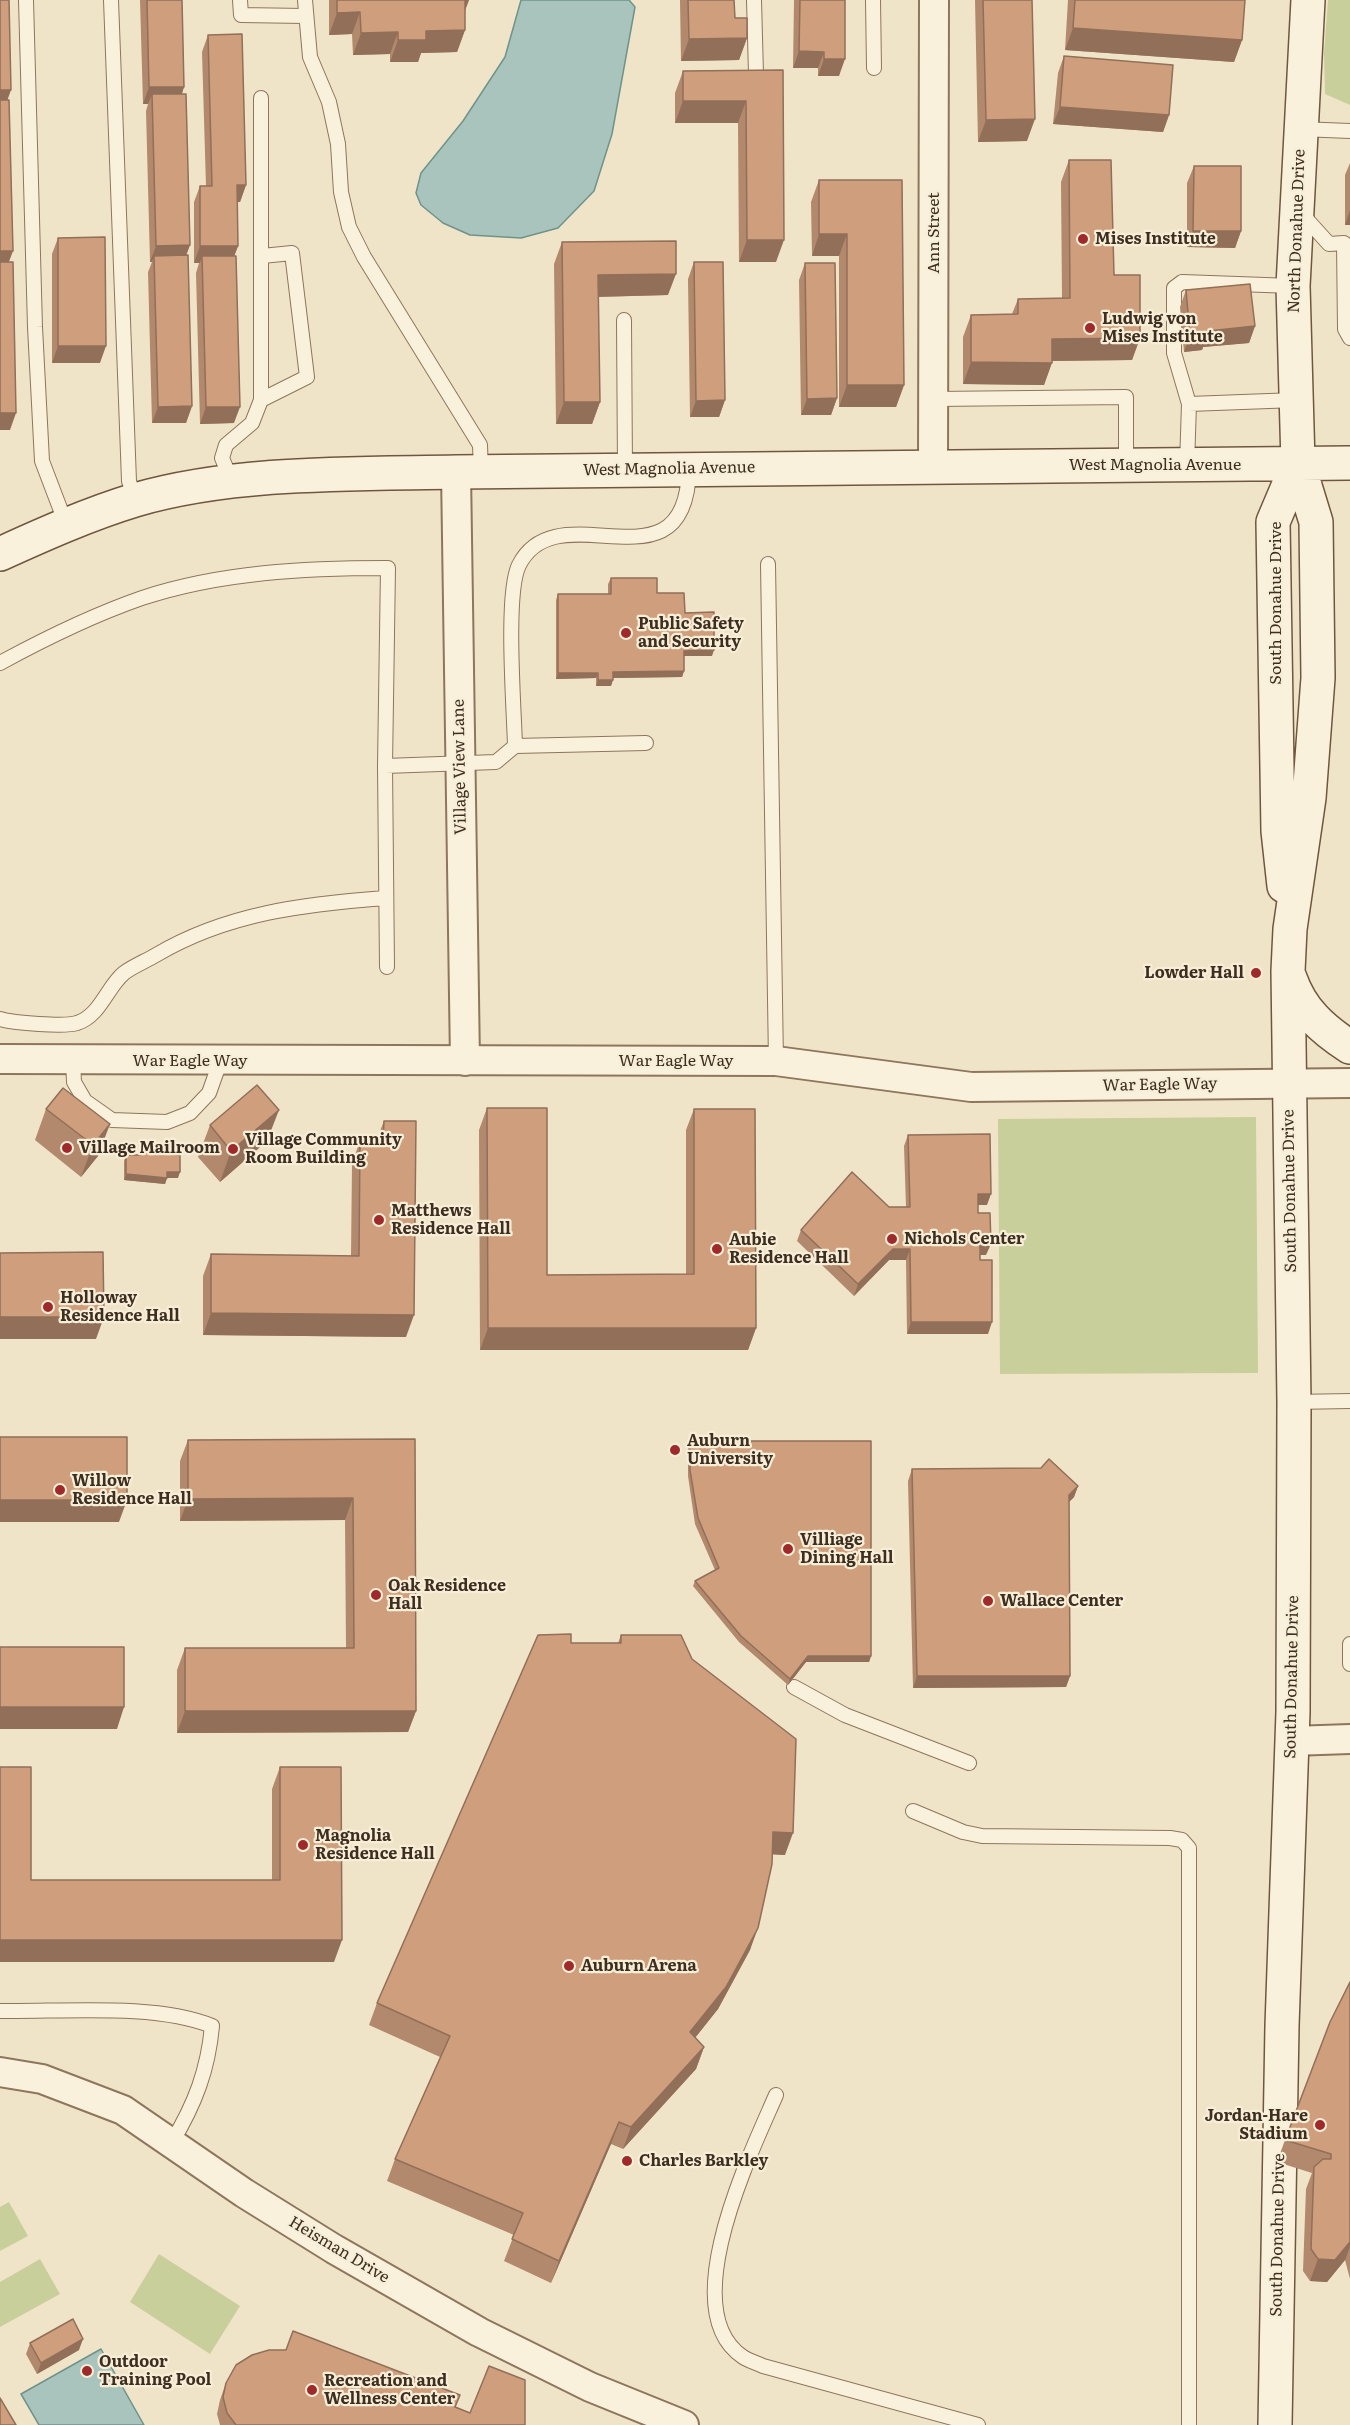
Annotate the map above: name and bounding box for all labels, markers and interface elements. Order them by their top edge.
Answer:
street label: North Donahue Drive [1285,149,1309,313]
street label: Ann Street [924,192,944,274]
place label: Mises Institute [1095,229,1216,249]
marker: Mises Institute [1076,232,1090,246]
place label: Ludwig von Mises Institute [1102,309,1223,347]
marker: Ludwig von Mises Institute [1083,321,1097,335]
street label: West Magnolia Avenue [1069,455,1241,475]
street label: West Magnolia Avenue [583,458,755,480]
street label: South Donahue Drive [1266,521,1286,685]
place label: Public Safety and Security [638,614,744,652]
marker: Public Safety and Security [619,626,633,640]
street label: Village View Lane [449,699,471,835]
place label: Lowder Hall [1144,963,1244,983]
marker: Lowder Hall [1249,966,1263,980]
street label: War Eagle Way [133,1051,247,1071]
street label: War Eagle Way [619,1051,733,1071]
street label: War Eagle Way [1102,1074,1218,1096]
street label: South Donahue Drive [1279,1109,1301,1273]
place label: Village Community Room Building [245,1130,402,1168]
place label: Village Mailroom [79,1138,220,1158]
marker: Village Mailroom [60,1141,74,1155]
marker: Village Community Room Building [226,1142,240,1156]
place label: Matthews Residence Hall [391,1201,511,1239]
marker: Matthews Residence Hall [372,1213,386,1227]
place label: Nichols Center [904,1229,1025,1249]
place label: Aubie Residence Hall [729,1230,849,1268]
marker: Nichols Center [885,1232,899,1246]
marker: Aubie Residence Hall [710,1242,724,1256]
place label: Holloway Residence Hall [60,1288,180,1326]
marker: Holloway Residence Hall [41,1300,55,1314]
place label: Auburn University [687,1431,773,1469]
marker: Auburn University [668,1443,682,1457]
place label: Willow Residence Hall [72,1471,192,1509]
marker: Willow Residence Hall [53,1483,67,1497]
place label: Villiage Dining Hall [800,1530,894,1568]
marker: Villiage Dining Hall [781,1542,795,1556]
place label: Oak Residence Hall [388,1576,506,1614]
marker: Oak Residence Hall [369,1588,383,1602]
place label: Wallace Center [1000,1591,1123,1611]
marker: Wallace Center [981,1594,995,1608]
street label: South Donahue Drive [1281,1595,1303,1759]
place label: Magnolia Residence Hall [315,1826,435,1864]
marker: Magnolia Residence Hall [296,1838,310,1852]
place label: Auburn Arena [581,1956,697,1976]
marker: Auburn Arena [562,1959,576,1973]
place label: Jordan-Hare Stadium [1205,2106,1308,2144]
marker: Jordan-Hare Stadium [1313,2118,1327,2132]
place label: Charles Barkley [639,2151,768,2171]
street label: South Donahue Drive [1267,2153,1289,2317]
marker: Charles Barkley [620,2154,634,2168]
street label: Heisman Drive [285,2212,393,2288]
place label: Outdoor Training Pool [99,2352,211,2390]
marker: Outdoor Training Pool [80,2364,94,2378]
place label: Recreation and Wellness Center [324,2371,455,2409]
marker: Recreation and Wellness Center [305,2383,319,2397]

